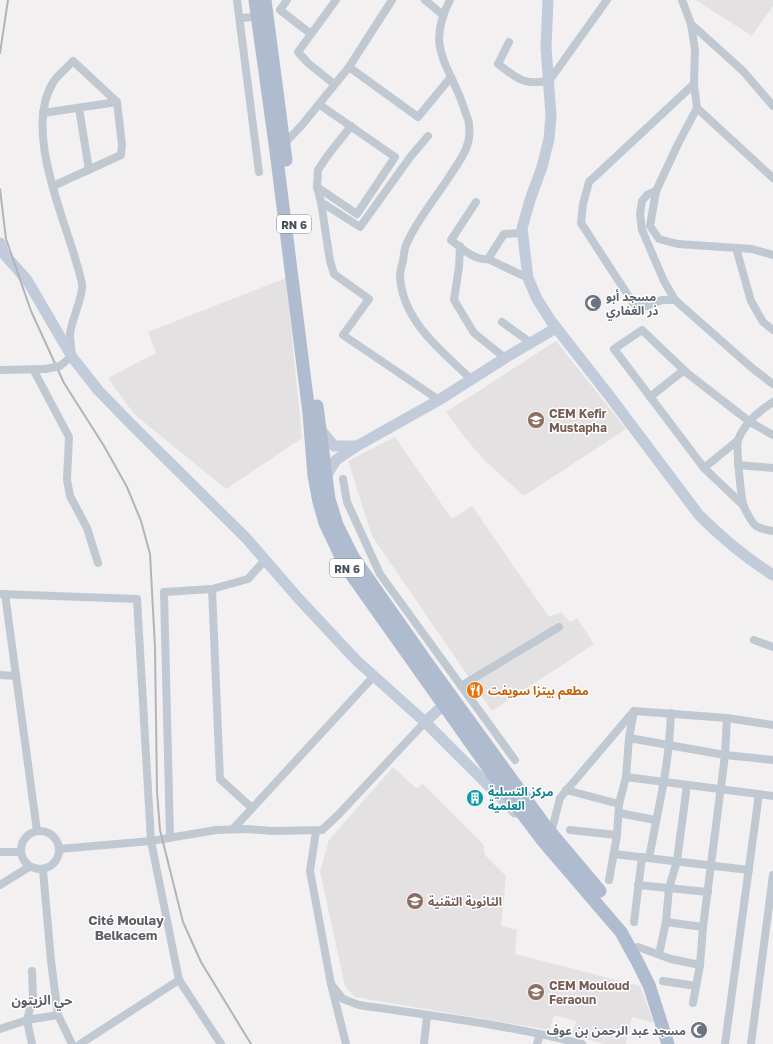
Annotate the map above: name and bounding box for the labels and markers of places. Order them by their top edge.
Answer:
place label: مسجد أبو ذر الغفاري [606,289,659,320]
mosque icon: مسجد أبو ذر الغفاري [583,293,603,313]
place label: CEM Kefir Mustapha [549,406,607,435]
school or university icon: CEM Kefir Mustapha [526,410,546,430]
restaurant icon: مطعم بيتزا سويفت [465,680,485,700]
place label: مطعم بيتزا سويفت [488,683,589,700]
place label: مركز التسلية العلمية [488,784,553,813]
building icon: مركز التسلية العلمية [465,788,485,808]
school or university icon: الثانوية التقنية [405,891,425,911]
place label: الثانوية التقنية [428,894,502,909]
place label: CEM Mouloud Feraoun [549,978,629,1007]
school or university icon: CEM Mouloud Feraoun [526,982,546,1002]
mosque icon: مسجد عبد الرحمن بن عوف [689,1020,709,1040]
place label: مسجد عبد الرحمن بن عوف [547,1023,686,1038]

